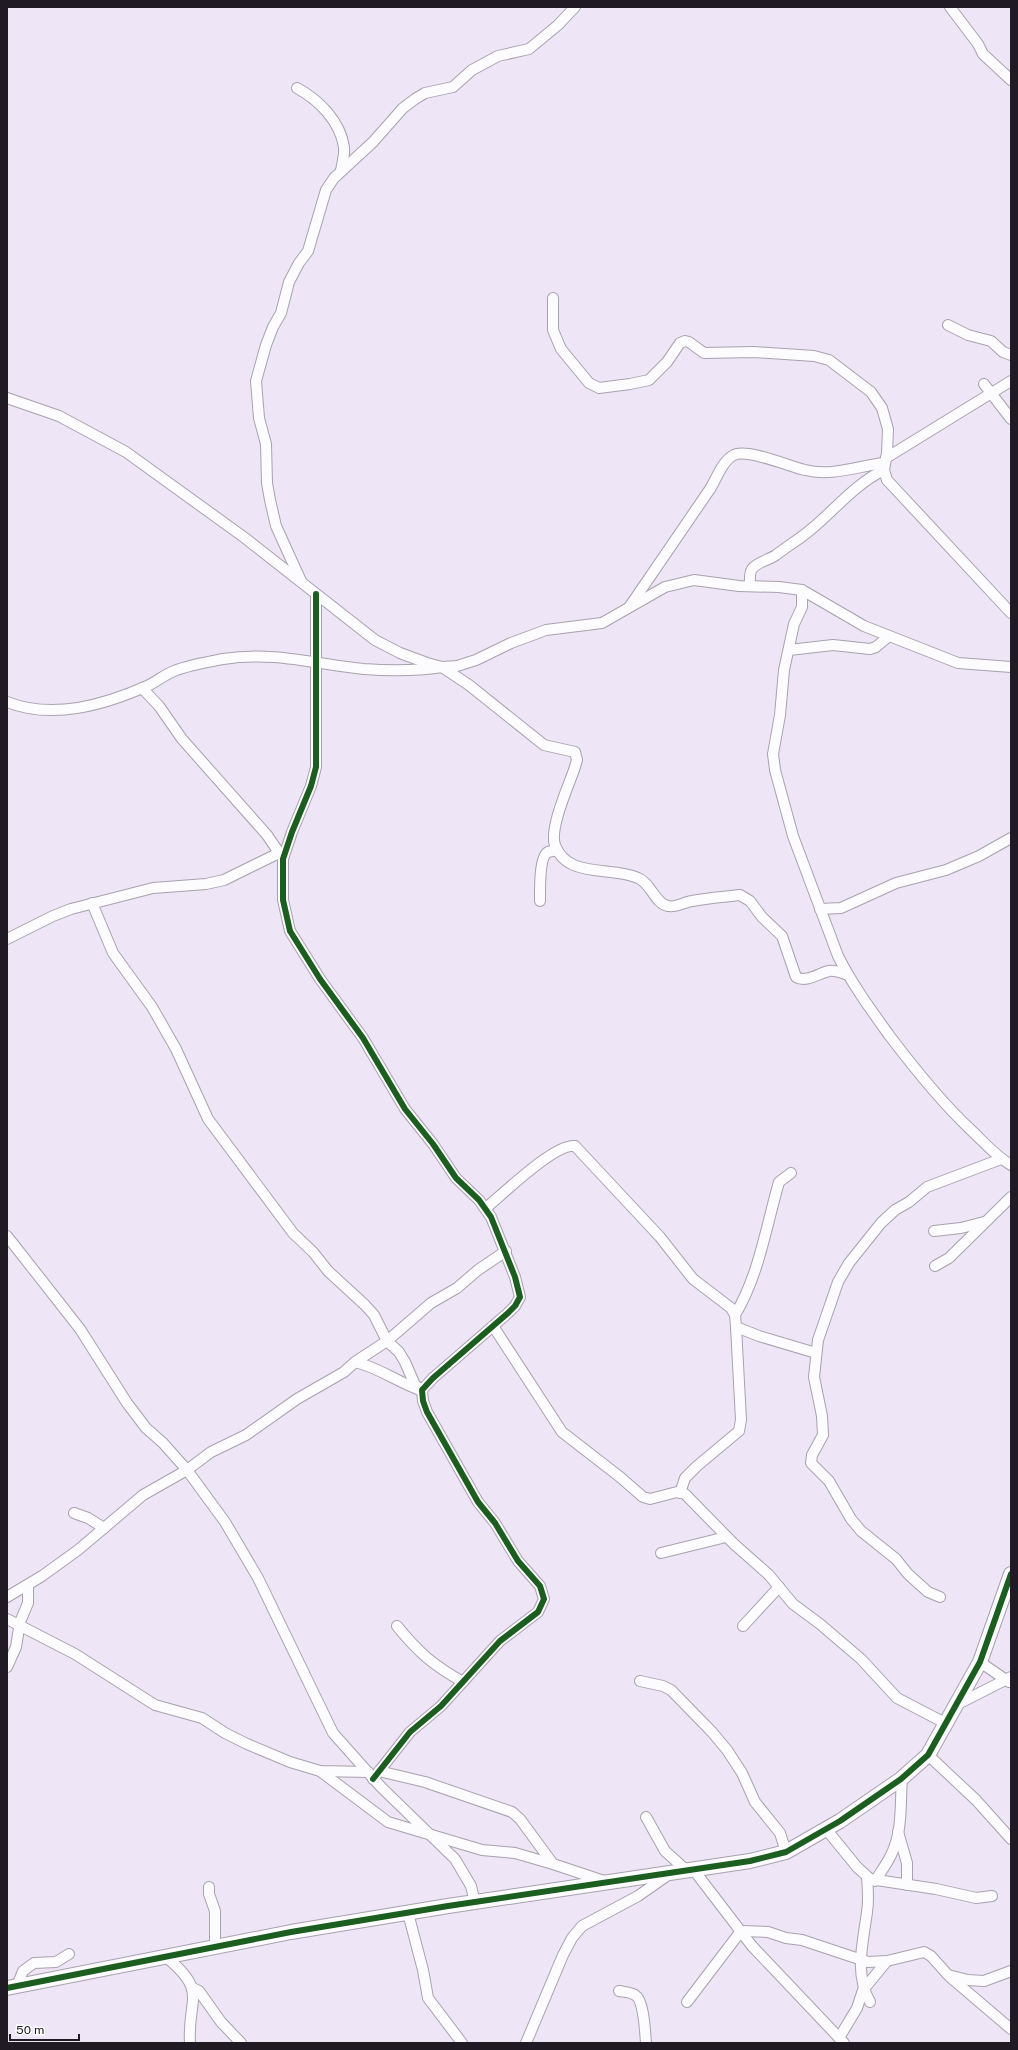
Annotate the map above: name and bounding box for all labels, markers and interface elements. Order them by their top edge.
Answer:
scale bar [10,2016,79,2042]
text: 50 m [16,2023,44,2037]

